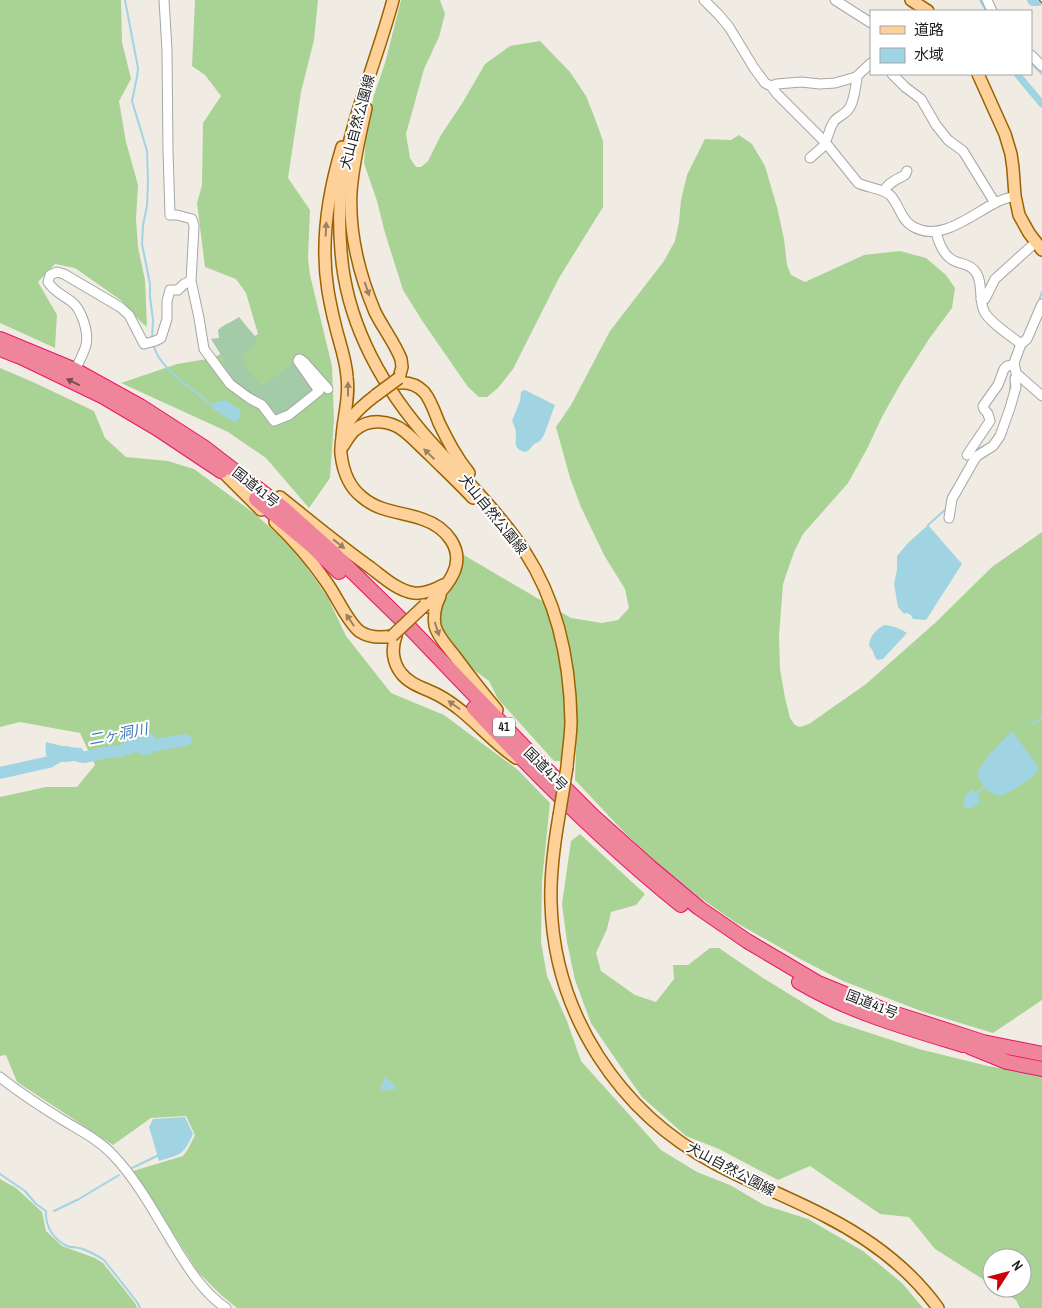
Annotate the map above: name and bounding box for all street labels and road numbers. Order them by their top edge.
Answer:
street label: 犬山自然公園線 [336,72,378,172]
street label: 国道41号 [229,463,283,511]
street label: 犬山自然公園線 [455,470,531,558]
road number: 41 [493,718,515,736]
street label: 国道41号 [520,743,572,795]
street label: 国道41号 [843,986,901,1022]
street label: 犬山自然公園線 [684,1138,778,1200]

